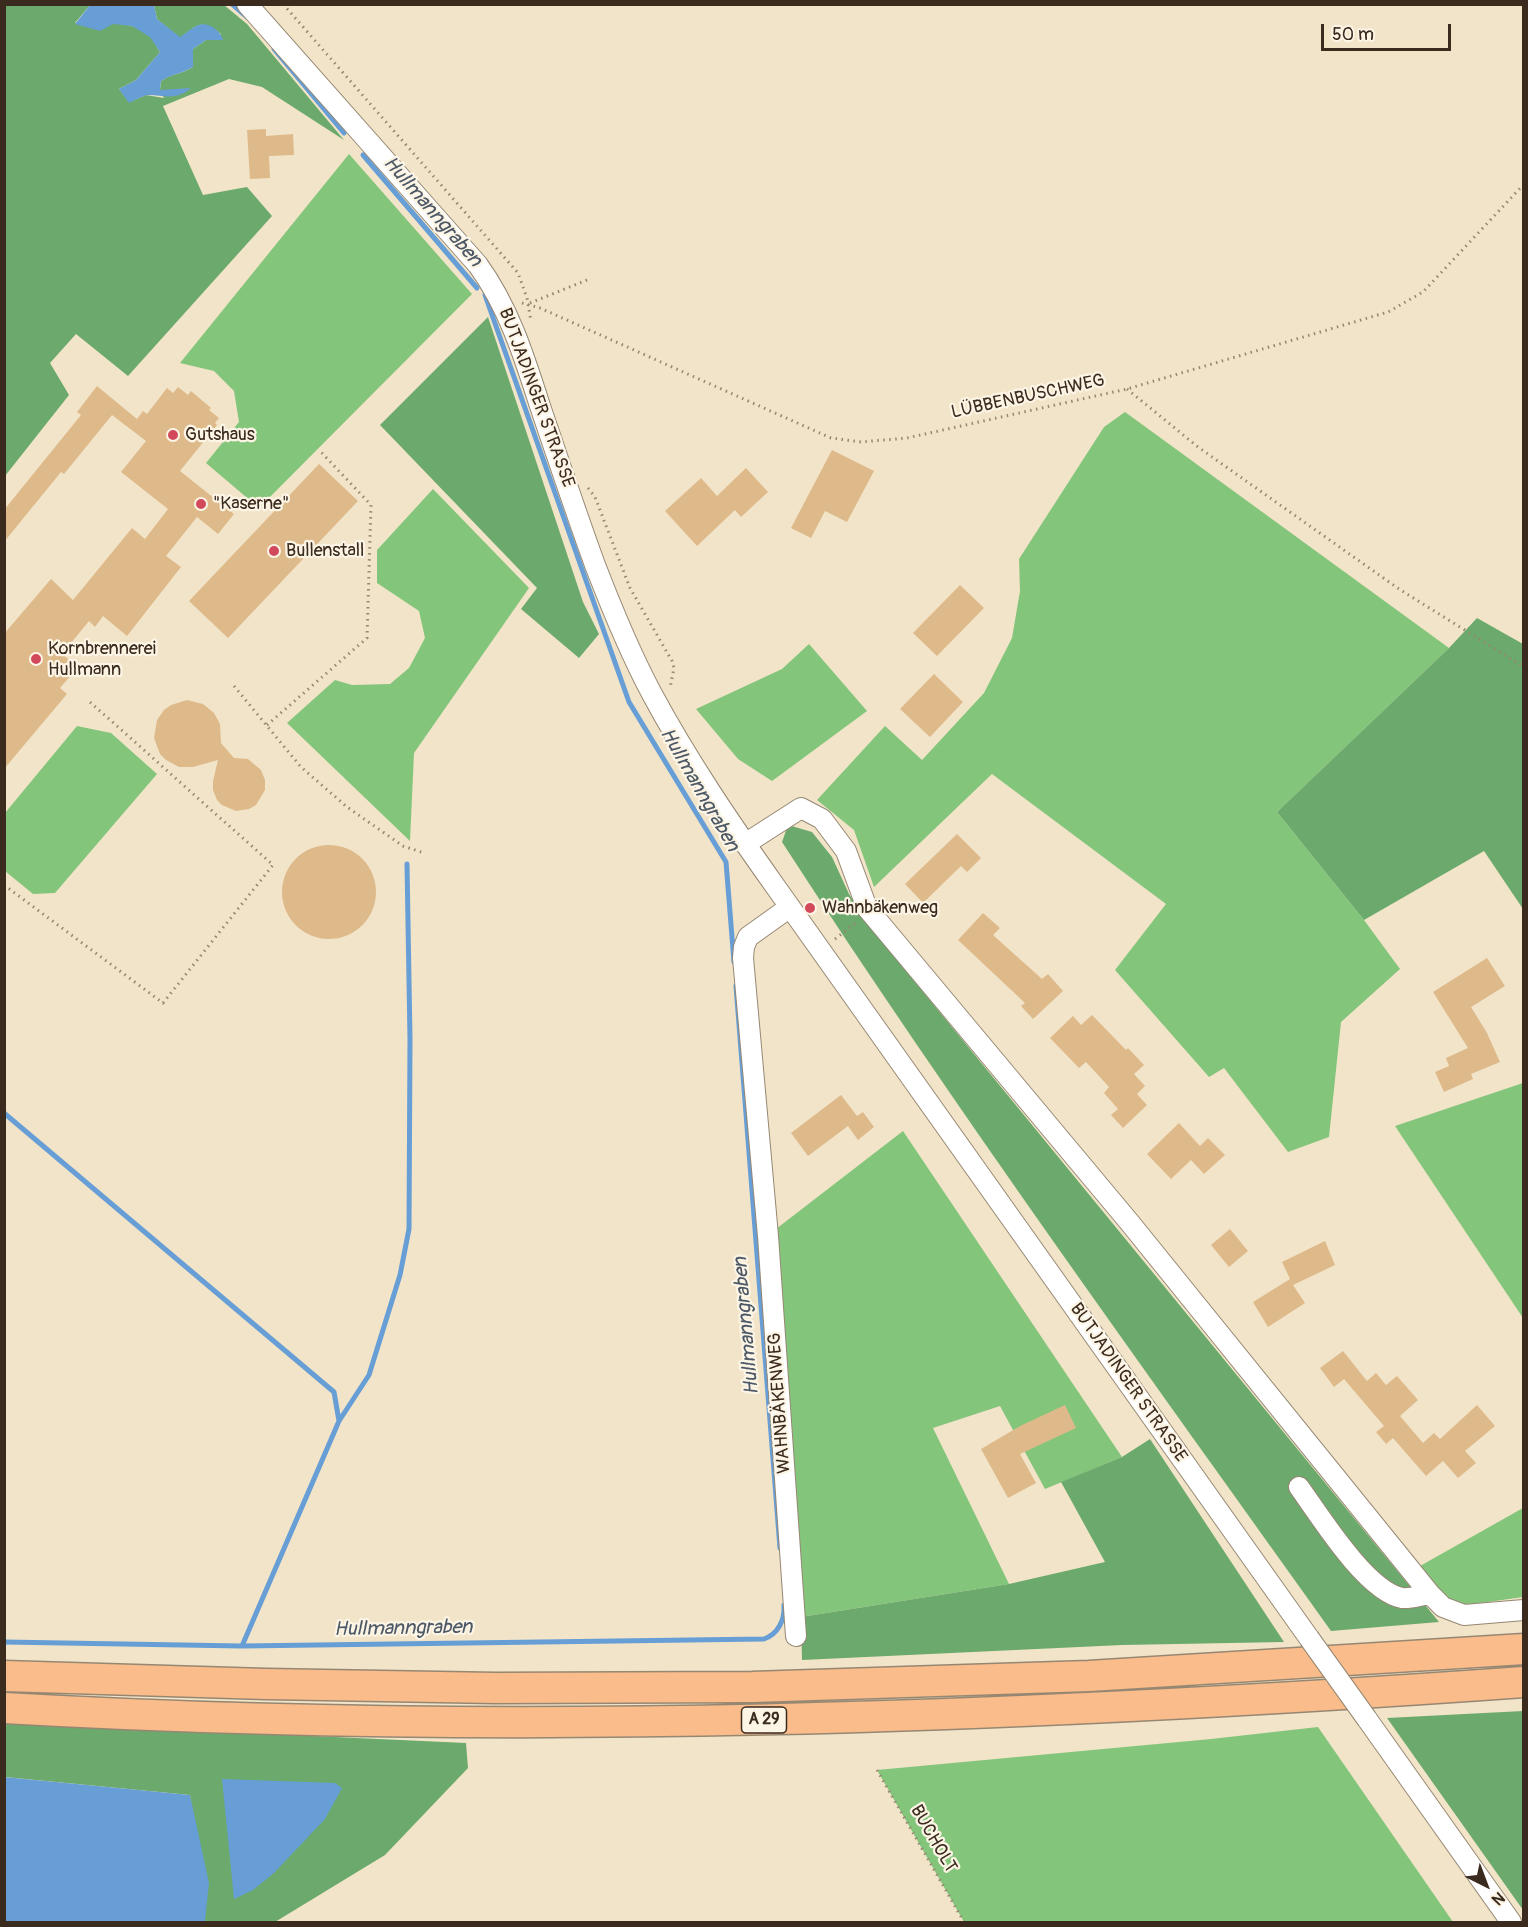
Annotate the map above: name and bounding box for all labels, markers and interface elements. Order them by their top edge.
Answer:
scale bar [1324,12,1454,50]
text: 50 m [1332,23,1374,46]
water label: Hullmanngraben [378,152,486,272]
street label: BUTJADINGER STRASSE [493,305,579,491]
street label: LÜBBENBUSCHWEG [949,370,1107,424]
place label: Gutshaus [185,424,255,446]
marker: Gutshaus [166,428,180,442]
place label: "Kaserne" [213,493,289,515]
marker: "Kaserne" [194,497,208,511]
place label: Bullenstall [286,540,364,562]
marker: Bullenstall [267,544,281,558]
place label: Kornbrennerei Hullmann [48,638,156,680]
marker: Kornbrennerei Hullmann [29,652,43,666]
water label: Hullmanngraben [654,724,744,856]
place label: Wahnbäkenweg [822,897,938,919]
marker: Wahnbäkenweg [803,901,817,915]
water label: Hullmanngraben [729,1256,765,1396]
street label: BUTJADINGER STRASSE [1065,1299,1191,1467]
street label: WAHNBÄKENWEG [764,1332,796,1474]
water label: Hullmanngraben [334,1616,472,1642]
road number: A 29 [742,1707,786,1733]
street label: BUCHOLT [905,1801,961,1877]
north arrow [1456,1855,1516,1915]
text: N [1487,1887,1509,1909]

